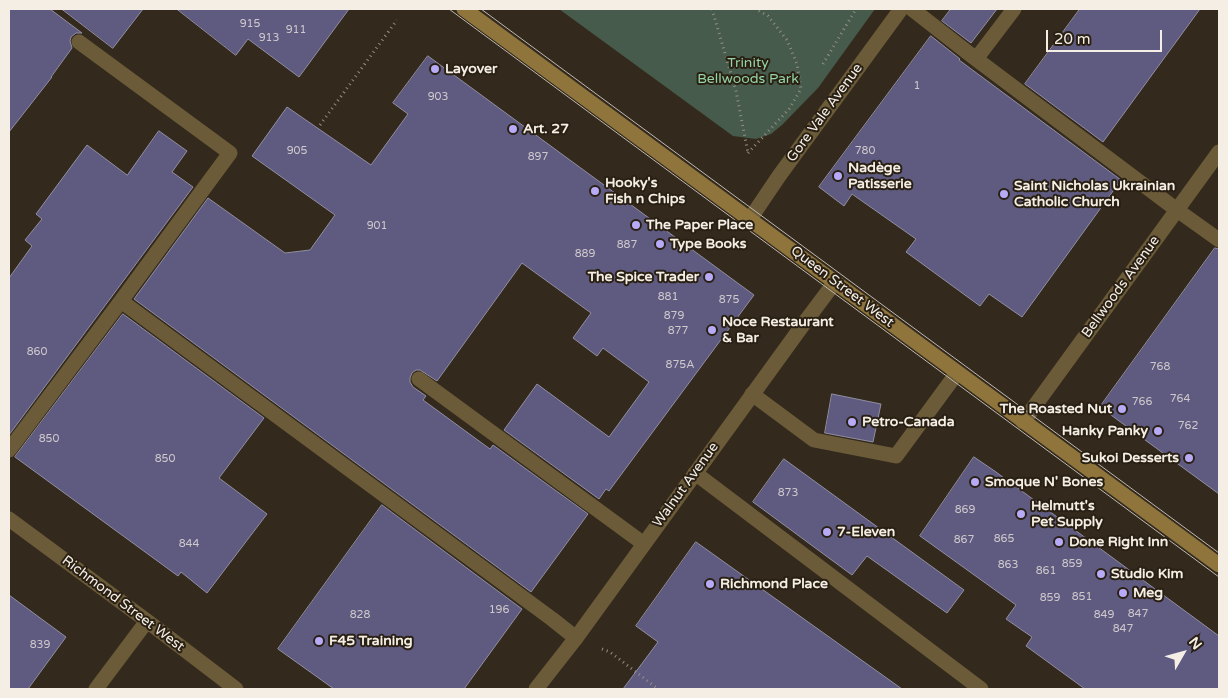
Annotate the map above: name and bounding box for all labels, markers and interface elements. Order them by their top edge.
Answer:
house number: 915 [240,17,260,31]
scale bar [1048,20,1164,52]
house number: 911 [286,23,306,37]
text: 20 m [1054,30,1091,48]
house number: 913 [259,31,279,45]
park label: Trinity Bellwoods Park [697,55,799,88]
street label: Gore Vale Avenue [784,60,866,166]
place label: Layover [445,61,497,77]
marker: Layover [429,63,441,75]
house number: 1 [914,79,920,93]
house number: 903 [428,90,448,104]
place label: Art. 27 [523,121,569,137]
marker: Art. 27 [507,123,519,135]
house number: 905 [287,144,307,158]
house number: 780 [855,144,875,158]
house number: 897 [528,150,548,164]
place label: Nadège Patisserie [848,160,912,192]
marker: Nadège Patisserie [832,170,844,182]
place label: Hooky's Fish n Chips [605,175,685,208]
place label: Saint Nicholas Ukrainian Catholic Church [1014,178,1175,210]
marker: Hooky's Fish n Chips [589,185,601,197]
marker: Saint Nicholas Ukrainian Catholic Church [998,188,1010,200]
place label: The Paper Place [646,217,753,233]
house number: 901 [367,219,387,233]
marker: The Paper Place [630,219,642,231]
street label: Bellwoods Avenue [1078,233,1164,341]
place label: Type Books [670,236,746,252]
house number: 887 [617,238,637,252]
marker: Type Books [654,238,666,250]
street label: Queen Street West [787,243,897,331]
house number: 889 [575,247,595,261]
place label: The Spice Trader [588,269,699,285]
marker: The Spice Trader [703,271,715,283]
house number: 881 [658,290,678,304]
house number: 875 [719,293,739,307]
house number: 879 [664,309,684,323]
place label: Noce Restaurant & Bar [722,314,834,347]
house number: 877 [668,324,688,338]
marker: Noce Restaurant & Bar [706,324,718,336]
house number: 860 [27,345,47,359]
house number: 875A [666,358,694,372]
house number: 768 [1150,360,1170,374]
house number: 764 [1170,392,1190,406]
house number: 766 [1132,395,1152,409]
place label: The Roasted Nut [1000,401,1112,417]
marker: The Roasted Nut [1116,403,1128,415]
place label: Petro-Canada [862,414,955,430]
marker: Petro-Canada [846,416,858,428]
house number: 762 [1178,419,1198,433]
place label: Hanky Panky [1062,423,1148,439]
marker: Hanky Panky [1152,425,1164,437]
house number: 850 [39,432,59,446]
street label: Walnut Avenue [650,439,722,531]
place label: Sukoi Desserts [1082,450,1179,466]
house number: 850 [155,452,175,466]
marker: Sukoi Desserts [1183,452,1195,464]
place label: Smoque N' Bones [985,474,1103,490]
marker: Smoque N' Bones [969,476,981,488]
house number: 873 [778,486,798,500]
place label: Helmutt's Pet Supply [1031,498,1103,530]
house number: 869 [955,503,975,517]
marker: Helmutt's Pet Supply [1015,508,1027,520]
place label: 7-Eleven [837,524,895,540]
marker: 7-Eleven [821,526,833,538]
house number: 865 [994,532,1014,546]
house number: 867 [954,533,974,547]
place label: Done Right Inn [1069,534,1168,550]
marker: Done Right Inn [1053,536,1065,548]
house number: 844 [179,537,199,551]
street label: Richmond Street West [58,552,188,656]
house number: 859 [1062,557,1082,571]
house number: 863 [998,558,1018,572]
house number: 861 [1036,564,1056,578]
place label: Studio Kim [1111,566,1183,582]
marker: Studio Kim [1095,568,1107,580]
place label: Richmond Place [720,576,828,592]
marker: Richmond Place [704,578,716,590]
place label: Meg [1133,585,1163,601]
marker: Meg [1117,587,1129,599]
house number: 851 [1072,590,1092,604]
house number: 859 [1040,591,1060,605]
house number: 196 [489,603,509,617]
house number: 847 [1128,607,1148,621]
house number: 828 [350,608,370,622]
house number: 849 [1094,608,1114,622]
house number: 847 [1113,622,1133,636]
north arrow [1158,628,1208,678]
place label: F45 Training [329,633,413,649]
text: N [1185,634,1205,653]
marker: F45 Training [313,635,325,647]
house number: 839 [30,638,50,652]

